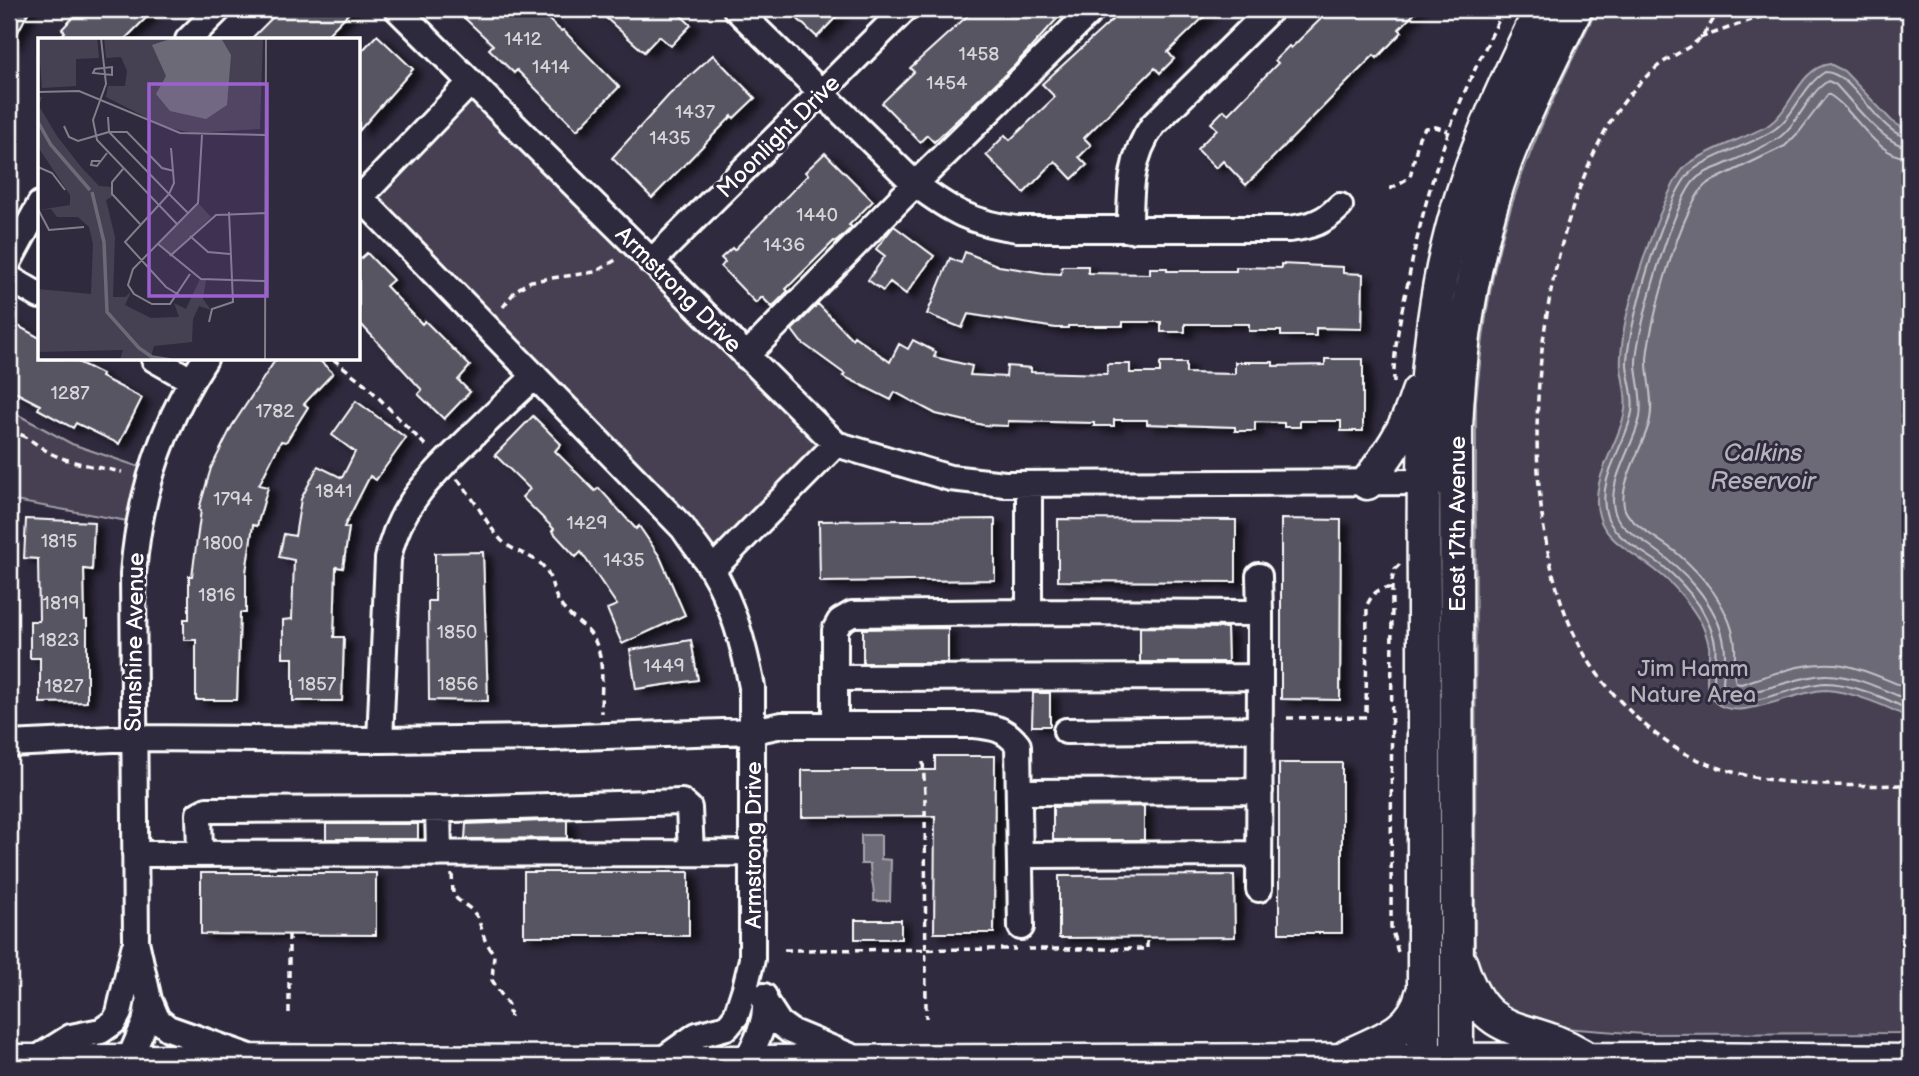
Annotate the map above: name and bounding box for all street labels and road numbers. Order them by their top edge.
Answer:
street label: Moonlight Drive [711,69,846,204]
street label: Armstrong Drive [609,221,747,359]
street label: East 17th Avenue [1444,436,1472,612]
street label: Sunshine Avenue [119,552,151,732]
street label: Armstrong Drive [740,761,768,929]

